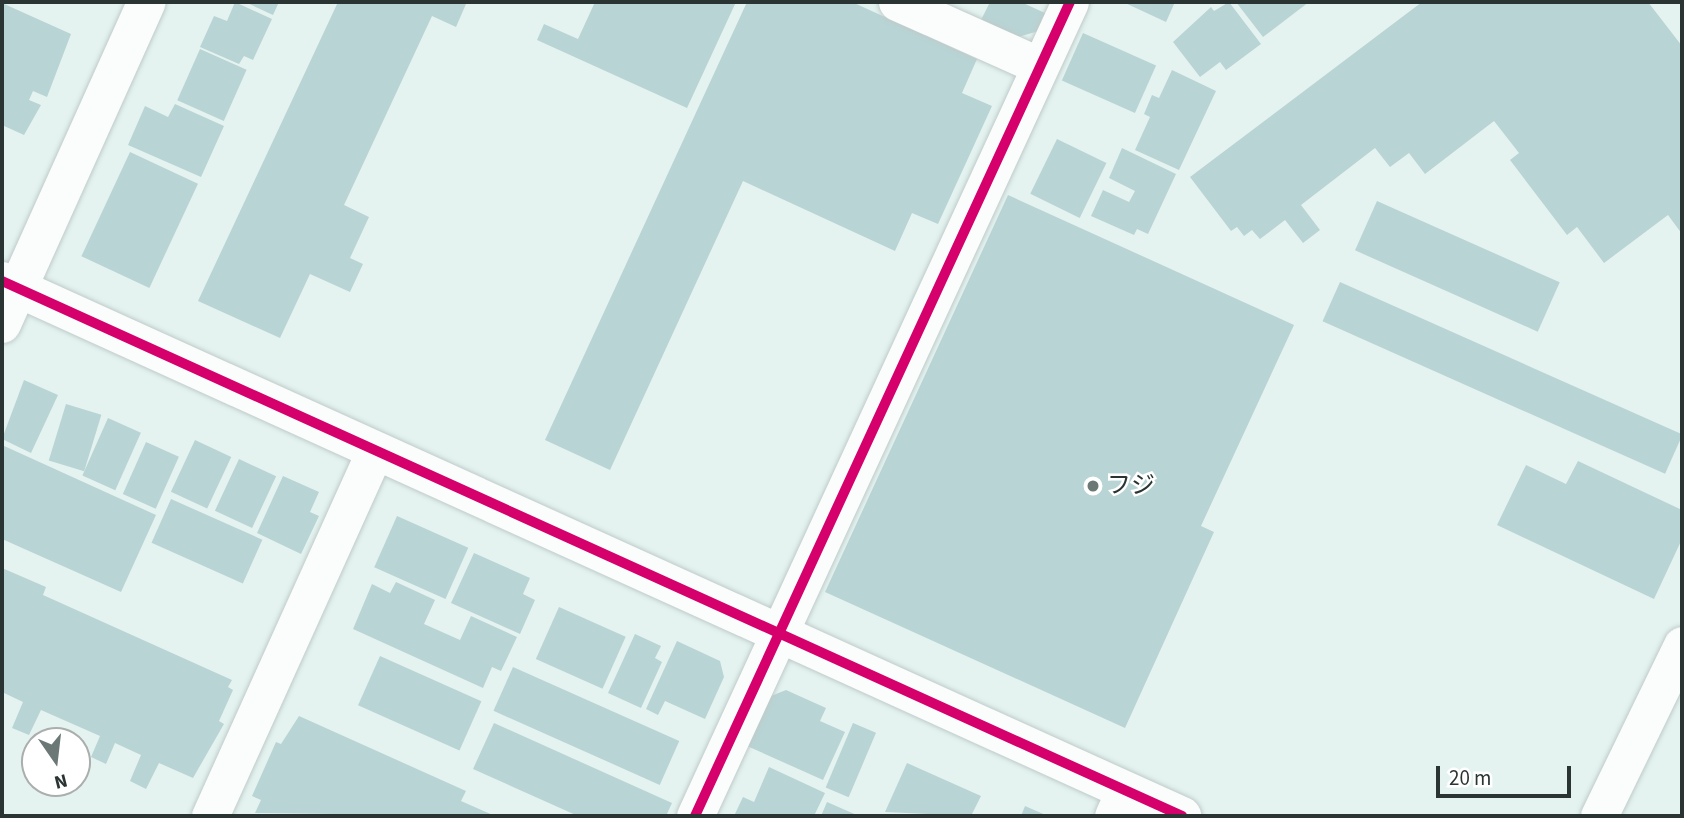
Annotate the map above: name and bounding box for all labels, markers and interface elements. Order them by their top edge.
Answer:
place label: フジ [1107,472,1155,500]
marker: フジ [1085,478,1101,494]
north arrow [21,727,91,797]
scale bar [1439,752,1574,796]
text: 20 m [1449,763,1491,793]
text: N [51,766,70,796]

